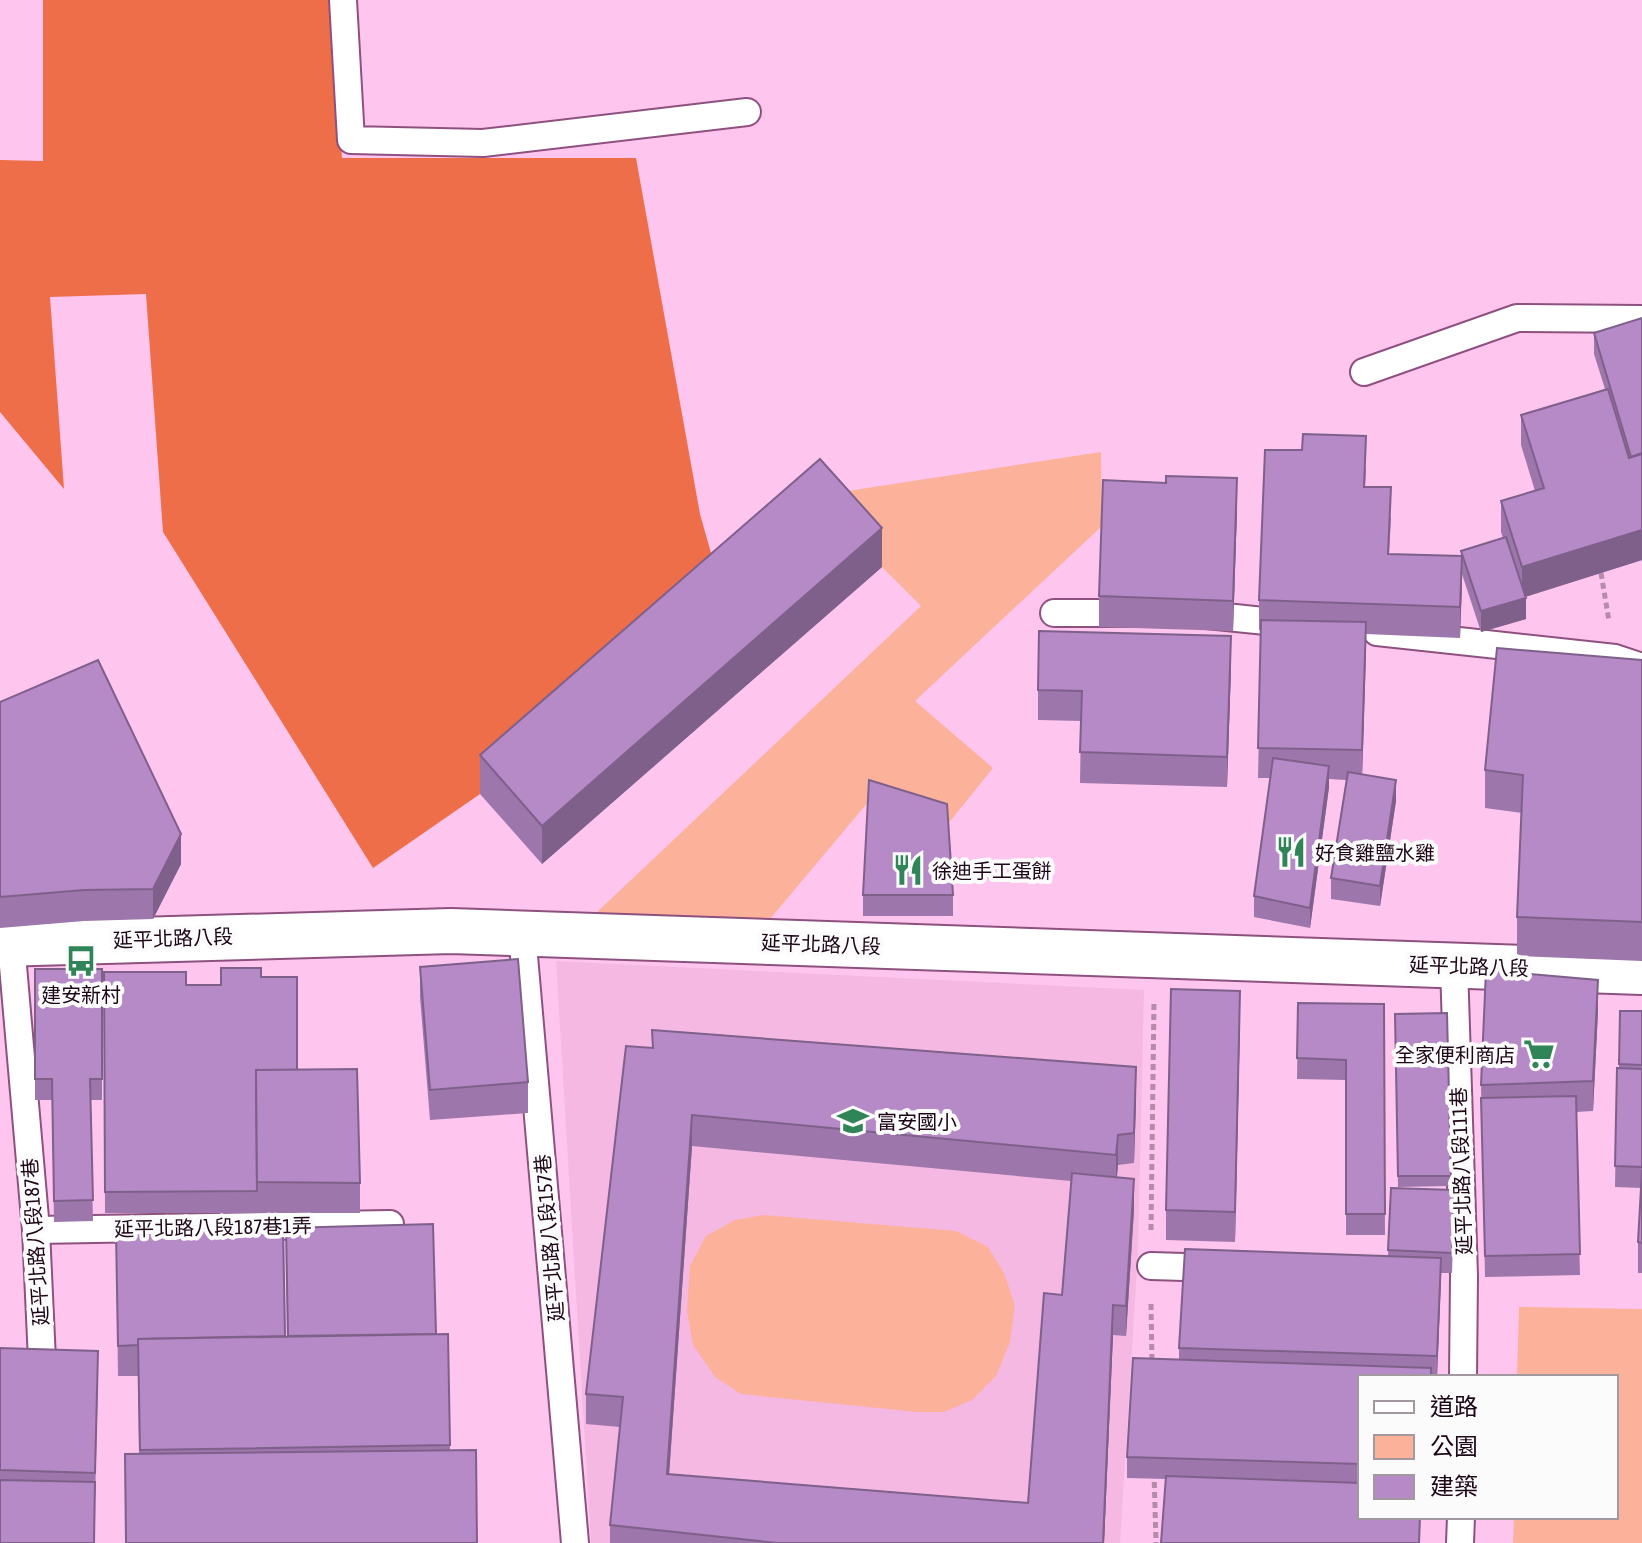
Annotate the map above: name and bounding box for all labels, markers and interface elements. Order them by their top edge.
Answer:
restaurant icon: 好食雞鹽水雞 [1274,835,1308,869]
place label: 好食雞鹽水雞 [1315,841,1435,864]
restaurant icon: 徐迪手工蛋餅 [891,853,925,887]
place label: 徐迪手工蛋餅 [932,859,1052,882]
street label: 延平北路八段 [113,924,233,952]
street label: 延平北路八段 [761,930,881,958]
bus stop icon: 建安新村 [64,944,98,978]
street label: 延平北路八段 [1409,952,1529,980]
place label: 建安新村 [41,983,121,1006]
supermarket icon: 全家便利商店 [1522,1037,1556,1071]
place label: 全家便利商店 [1395,1043,1515,1066]
street label: 延平北路八段111巷 [1447,1087,1475,1255]
school or university icon: 富安國小 [836,1104,870,1138]
place label: 富安國小 [877,1110,957,1133]
street label: 延平北路八段157巷 [530,1153,568,1323]
street label: 延平北路八段187巷 [18,1157,52,1327]
street label: 延平北路八段187巷1弄 [114,1214,312,1240]
legend [1358,1375,1618,1519]
text: 道路 [1430,1393,1478,1420]
text: 公園 [1430,1433,1478,1460]
text: 建築 [1430,1473,1478,1500]

